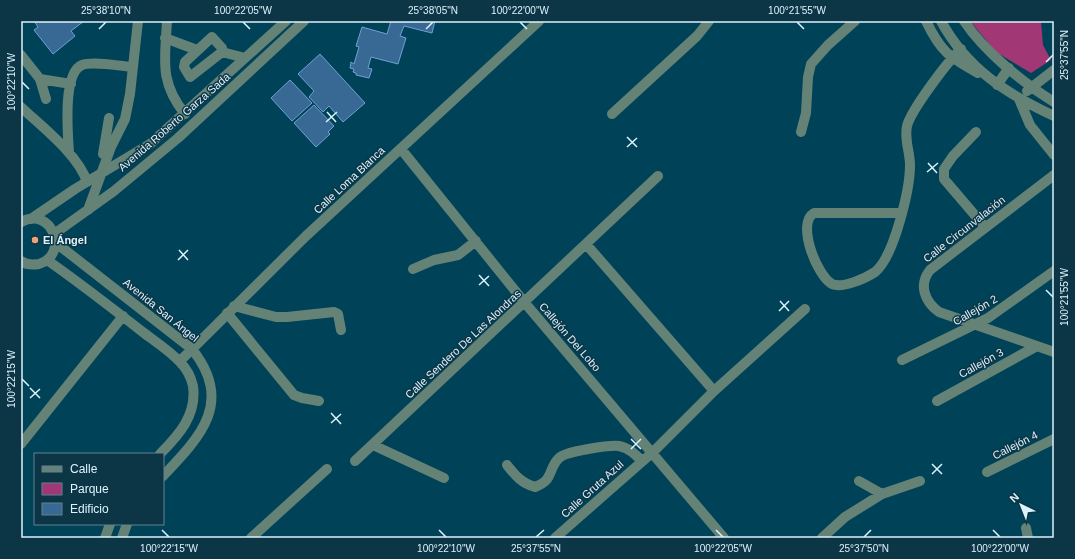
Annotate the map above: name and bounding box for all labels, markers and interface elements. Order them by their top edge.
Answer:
text: 25°38'10"N [81,5,131,16]
text: 100°22'05"W [214,5,272,16]
text: 25°38'05"N [408,5,458,16]
text: 100°22'00"W [491,5,549,16]
text: 100°21'55"W [768,5,826,16]
text: 25°37'55"N [1059,30,1070,80]
text: 100°22'10"W [6,53,17,111]
street label: Avenida Roberto Garza Sada [116,70,233,174]
street label: Calle Loma Blanca [311,144,387,216]
street label: Calle Circunvalación [921,193,1007,265]
place label: El Ángel [43,234,87,246]
marker: El Ángel [30,235,40,245]
text: 100°21'55"W [1059,268,1070,326]
street label: Avenida San Ángel [121,276,201,344]
street label: Calle Sendero De Las Alondras [403,287,524,401]
street label: Callejón 2 [951,293,999,327]
street label: Callejón Del Lobo [537,300,603,374]
street label: Callejón 3 [957,346,1005,380]
text: 100°22'15"W [6,350,17,408]
street label: Callejón 4 [990,429,1040,461]
legend [34,453,164,525]
street label: Calle Gruta Azul [558,458,626,520]
text: Calle [70,462,98,476]
text: Parque [70,482,109,496]
north arrow [1001,485,1041,525]
text: N [1007,491,1021,505]
text: Edificio [70,502,109,516]
text: 100°22'15"W [140,543,198,554]
text: 100°22'10"W [417,543,475,554]
text: 25°37'55"N [511,543,561,554]
text: 100°22'05"W [694,543,752,554]
text: 25°37'50"N [839,543,889,554]
text: 100°22'00"W [971,543,1029,554]

